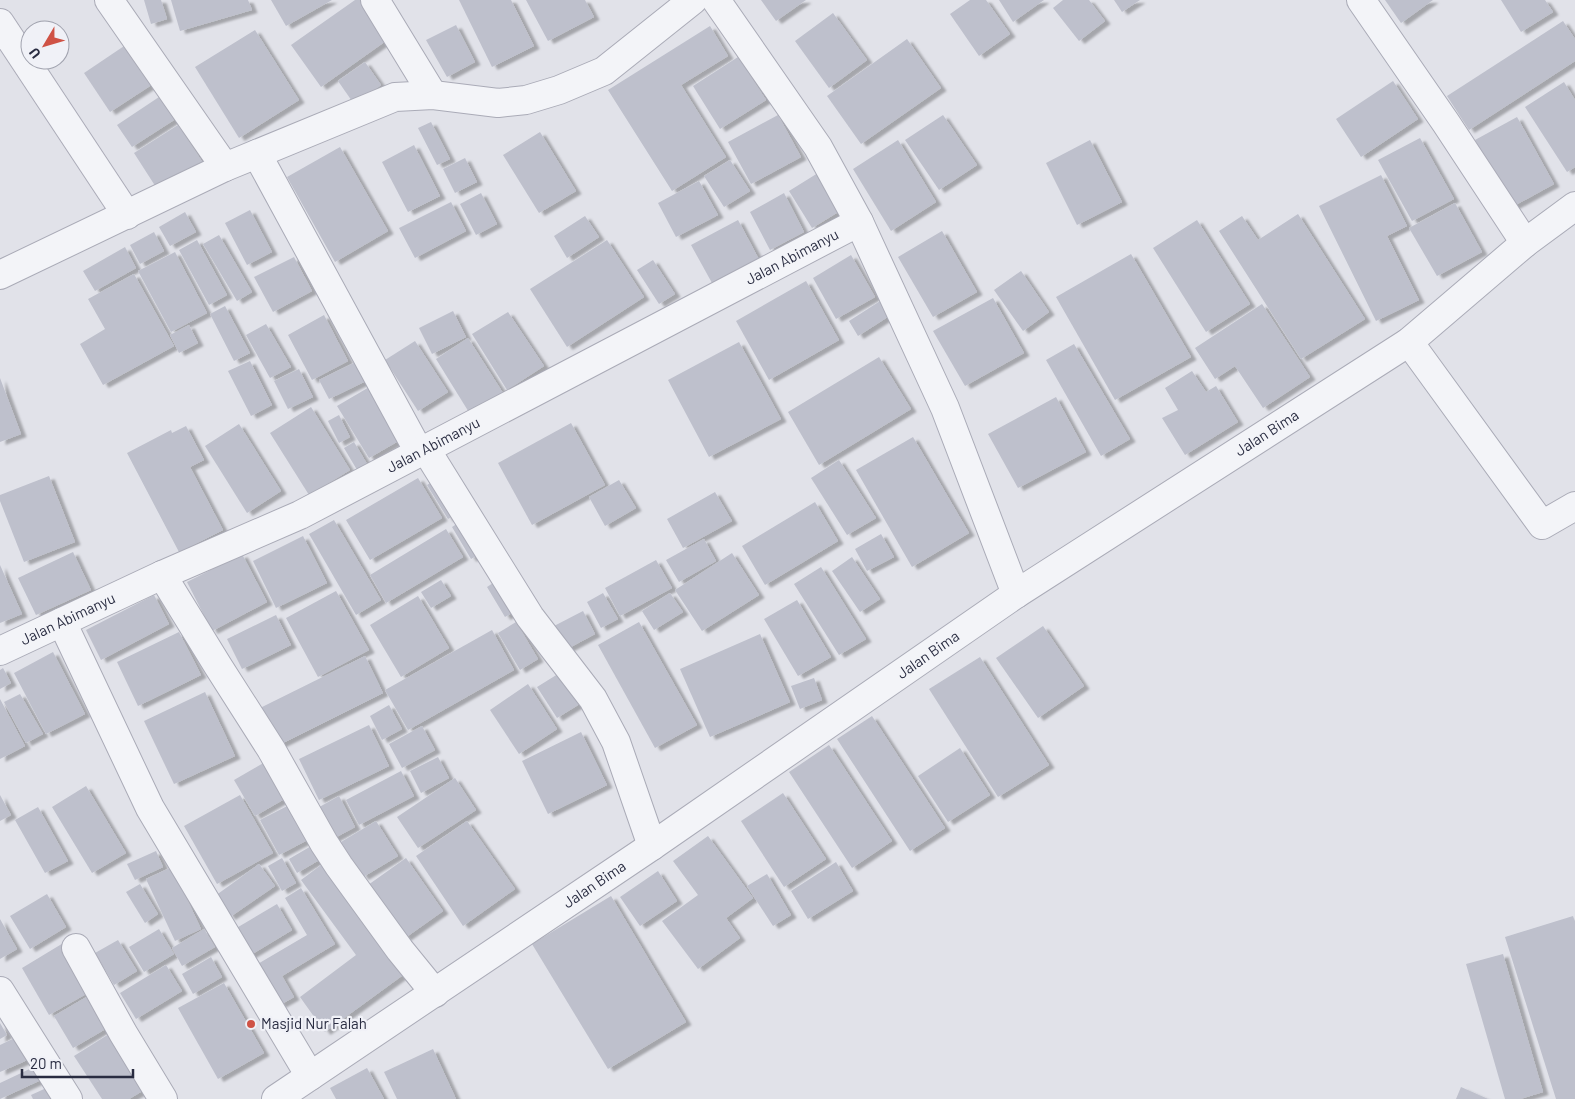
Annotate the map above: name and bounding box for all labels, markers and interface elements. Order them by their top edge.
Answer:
north arrow [20,20,70,70]
text: U [25,44,44,62]
street label: Jalan Abimanyu [742,224,841,288]
street label: Jalan Bima [1231,405,1302,459]
street label: Jalan Abimanyu [383,412,483,476]
street label: Jalan Abimanyu [17,588,118,648]
street label: Jalan Bima [893,626,962,682]
street label: Jalan Bima [559,856,629,911]
place label: Masjid Nur Falah [261,1014,367,1032]
marker: Masjid Nur Falah [245,1018,257,1030]
scale bar [22,1046,134,1078]
text: 20 m [30,1054,62,1072]

